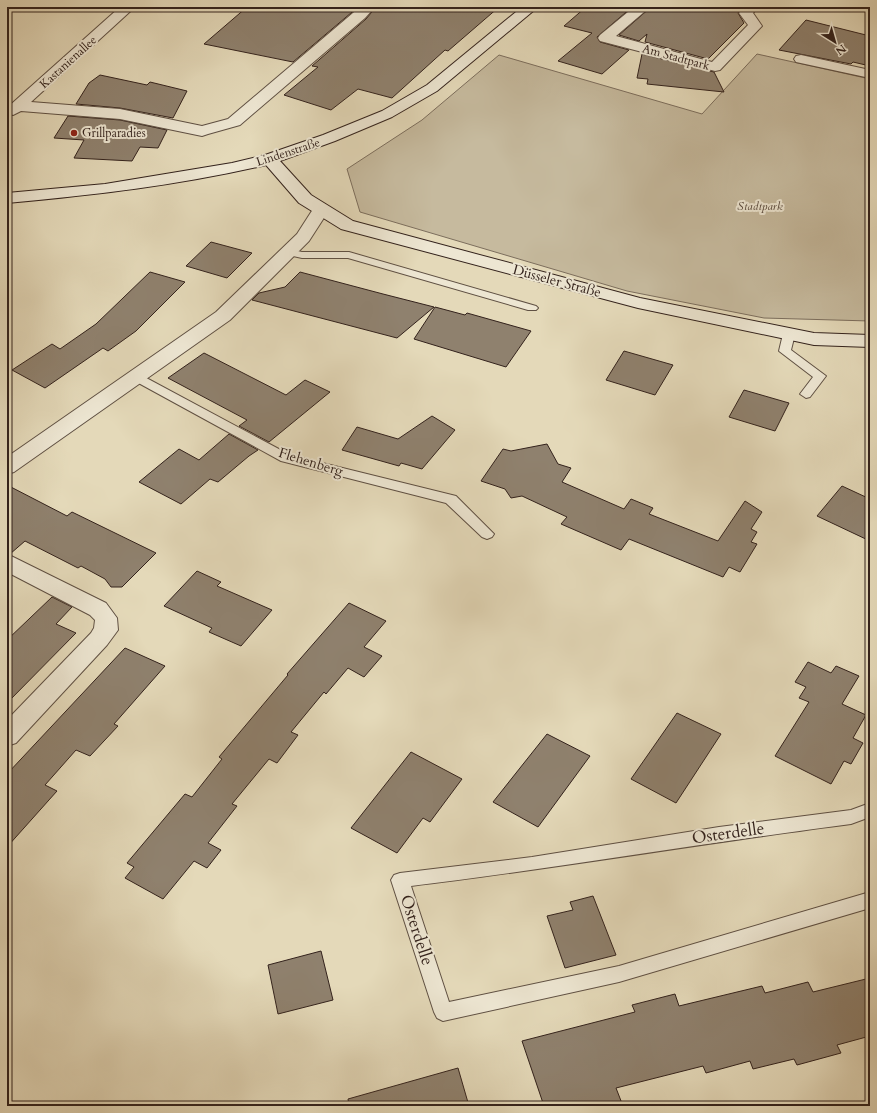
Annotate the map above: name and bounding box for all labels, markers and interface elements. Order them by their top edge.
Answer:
north arrow [815,22,855,62]
street label: Kastanienallee [36,32,100,92]
street label: Am Stadtpark [640,40,712,74]
text: N [832,41,849,59]
place label: Grillparadies [82,125,146,141]
marker: Grillparadies [69,128,79,138]
street label: Lindenstraße [254,134,322,170]
park label: Stadtpark [737,198,783,214]
street label: Düsseler Straße [511,260,603,302]
street label: Flehenberg [276,443,346,481]
street label: Osterdelle [690,817,766,849]
street label: Osterdelle [395,892,439,968]

